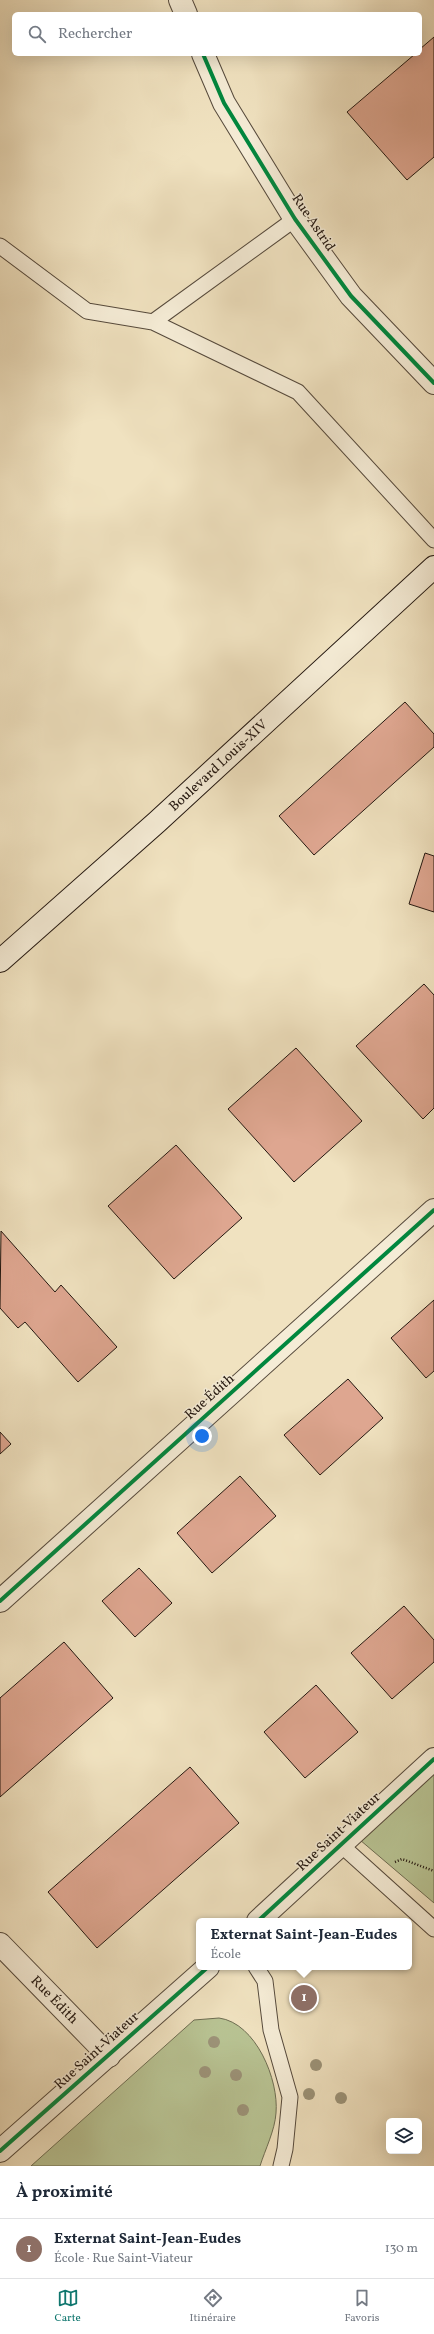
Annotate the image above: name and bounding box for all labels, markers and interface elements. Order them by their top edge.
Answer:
search box [12,12,422,56]
icon: search [26,23,48,45]
text: Rechercher [58,24,132,45]
street label: Rue Astrid [287,190,339,256]
street label: Boulevard Louis-XIV [165,715,272,816]
street label: Rue Édith [181,1370,239,1424]
your location [192,1426,212,1446]
street label: Rue Saint-Viateur [293,1788,385,1876]
popup [196,1918,412,1970]
text: Externat Saint-Jean-Eudes [210,1925,398,1946]
text: École [210,1946,241,1964]
street label: Rue Édith [26,1971,82,2028]
pin: 1 [291,1983,317,2013]
street label: Rue Saint-Viateur [50,2008,144,2094]
map controls [386,2118,422,2154]
button: layers [386,2118,422,2154]
text: À proximité [16,2181,113,2204]
text: Externat Saint-Jean-Eudes [54,2229,241,2250]
text: 1 [26,2240,32,2258]
text: 130 m [385,2240,418,2258]
text: École · Rue Saint-Viateur [54,2250,193,2268]
tab: Carte [54,2287,81,2326]
tab: Itinéraire [190,2287,236,2326]
tab: Favoris [345,2287,380,2326]

